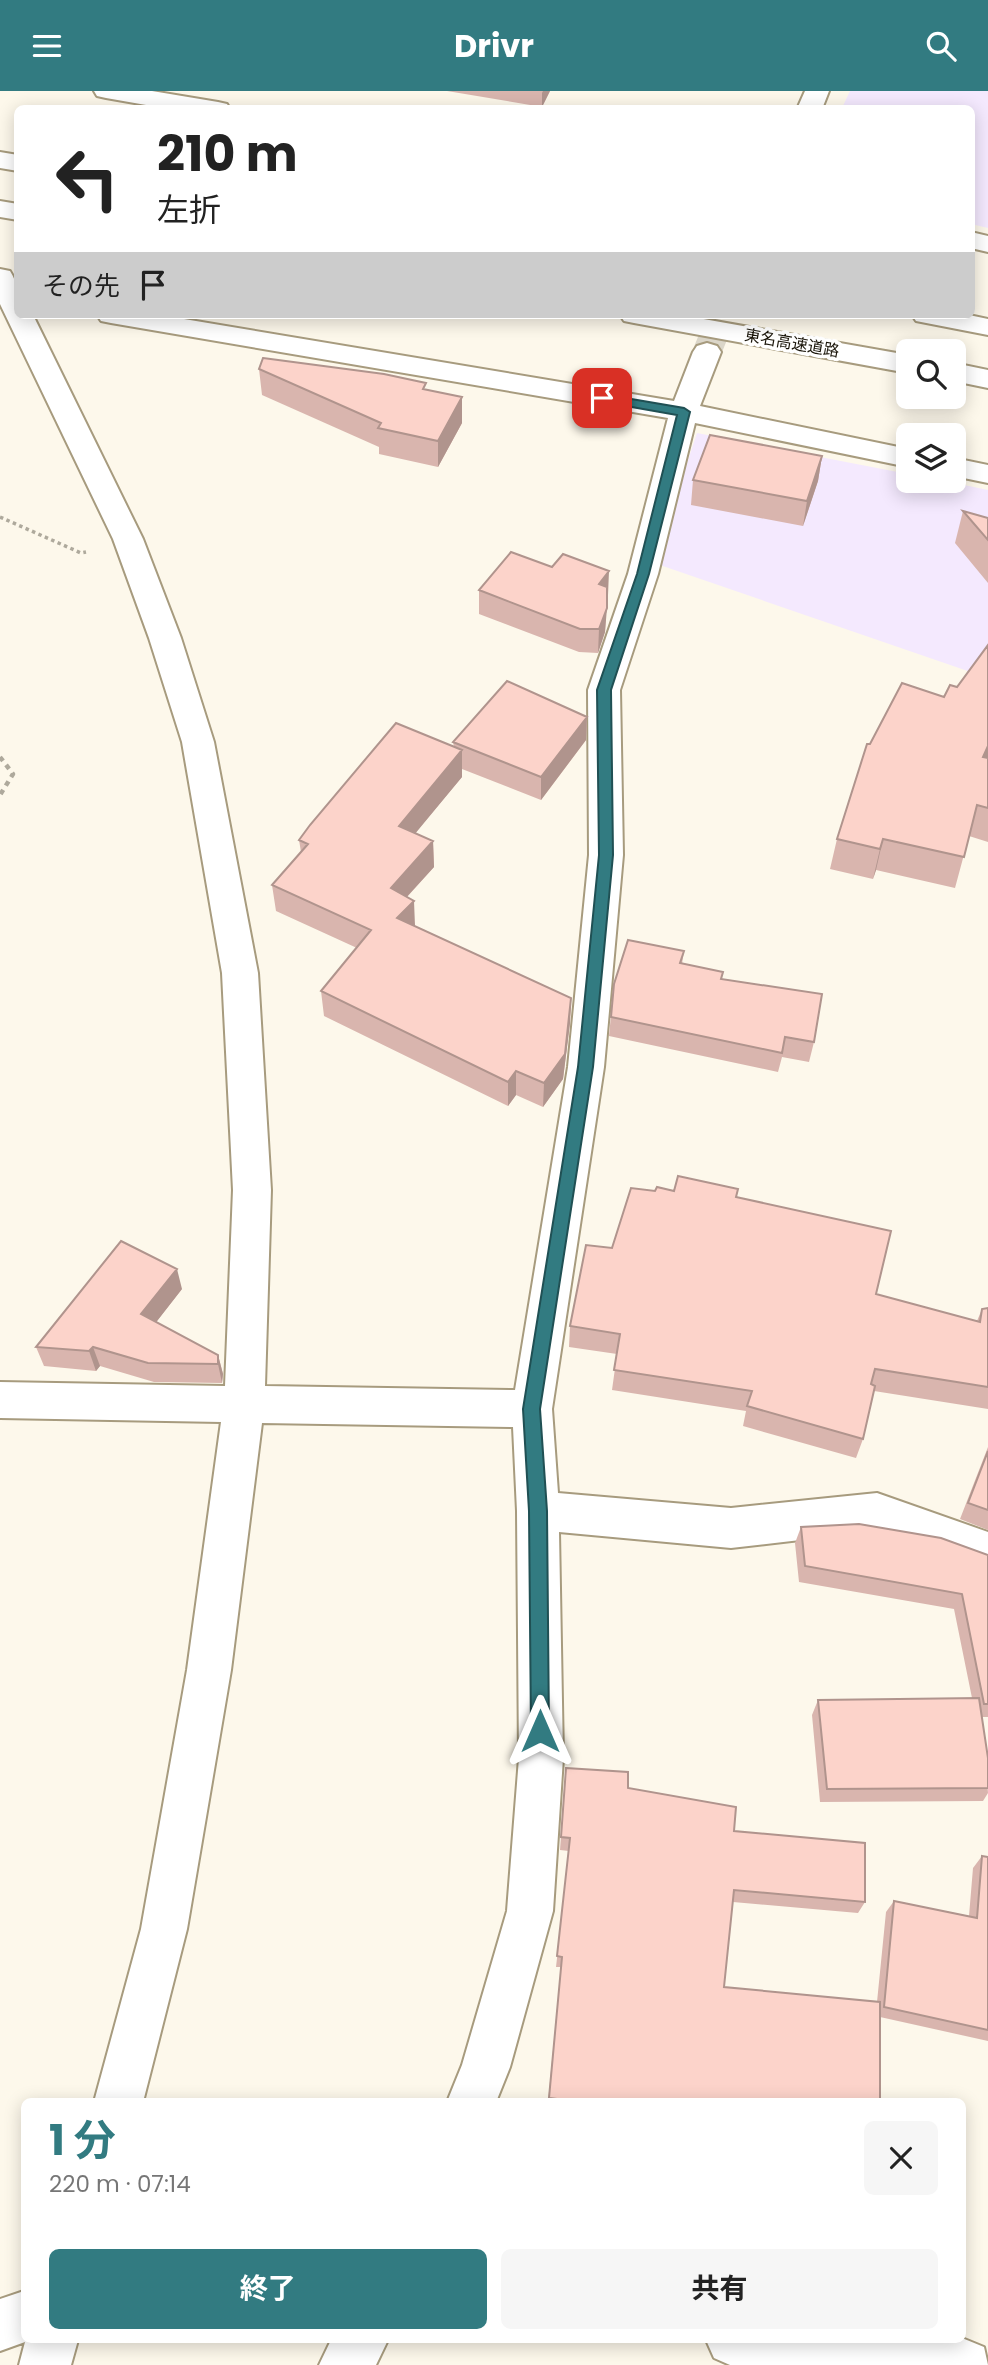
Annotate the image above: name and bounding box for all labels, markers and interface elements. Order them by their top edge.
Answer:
text: Drivr [454,23,534,68]
icon: menu [28,27,66,65]
icon: search [922,27,960,65]
text: 210 m [157,120,298,188]
icon: left [42,133,133,224]
text: 左折 [157,187,221,232]
icon: arrive [134,266,172,304]
text: その先 [42,268,120,304]
street label: 東名高速道路 [743,323,841,363]
map controls [896,339,966,493]
button: search [896,339,966,409]
pin [572,368,632,428]
icon: arrive [583,379,621,417]
button: layers [896,423,966,493]
position arrow [503,1694,577,1768]
text: 1 分 [49,2111,116,2170]
button: close [864,2121,938,2195]
text: 220 m · 07:14 [49,2168,191,2200]
button: 終了 [49,2249,487,2329]
button: 共有 [501,2249,938,2329]

